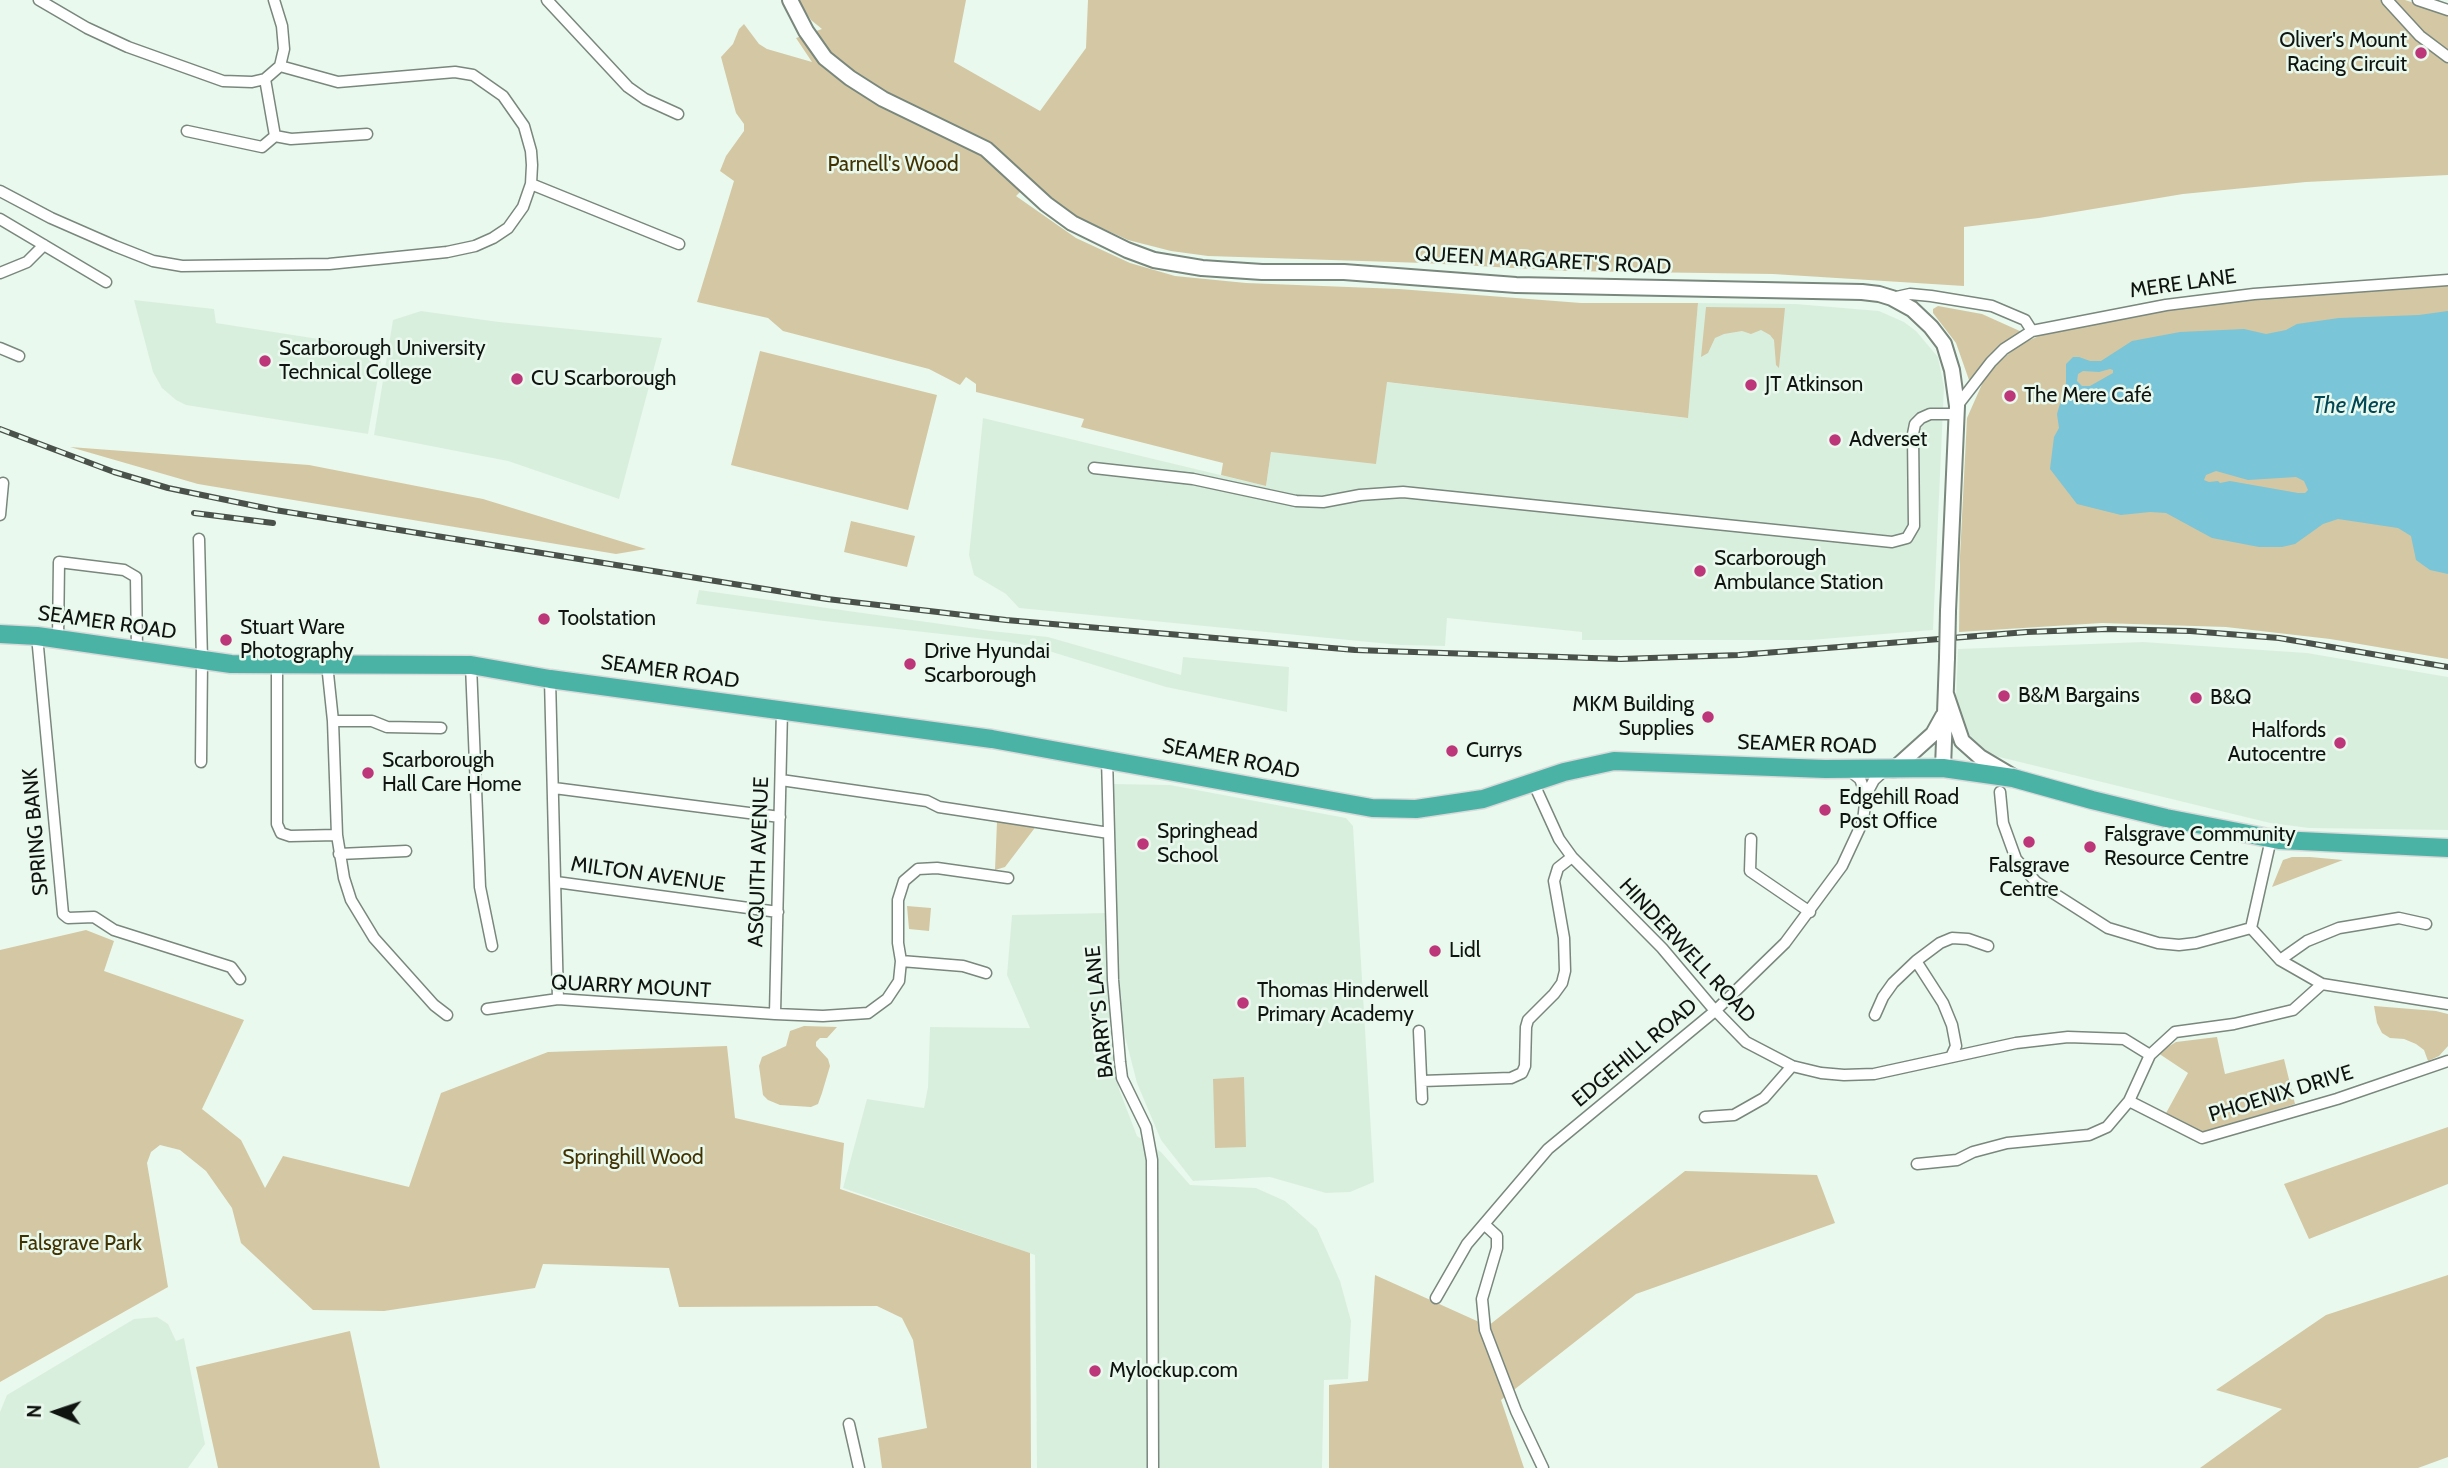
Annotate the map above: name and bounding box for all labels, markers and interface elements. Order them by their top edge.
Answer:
place label: Oliver's Mount Racing Circuit [2279,28,2407,78]
marker: Oliver's Mount Racing Circuit [2413,45,2429,61]
park label: Parnell's Wood [827,152,959,178]
street label: QUEEN MARGARET'S ROAD [1414,242,1672,280]
street label: MERE LANE [2128,264,2238,304]
place label: Scarborough University Technical College [279,336,486,386]
marker: Scarborough University Technical College [257,353,273,369]
place label: CU Scarborough [531,366,676,392]
marker: CU Scarborough [509,371,525,387]
place label: JT Atkinson [1765,372,1863,398]
marker: JT Atkinson [1743,377,1759,393]
place label: The Mere Café [2024,383,2152,409]
marker: The Mere Café [2002,388,2018,404]
water label: The Mere [2312,392,2396,420]
place label: Adverset [1849,427,1927,453]
marker: Adverset [1827,432,1843,448]
place label: Scarborough Ambulance Station [1714,546,1883,596]
marker: Scarborough Ambulance Station [1692,563,1708,579]
street label: SEAMER ROAD [36,601,178,645]
place label: Toolstation [558,606,656,632]
marker: Toolstation [536,611,552,627]
place label: Stuart Ware Photography [240,615,354,665]
marker: Stuart Ware Photography [218,632,234,648]
place label: Drive Hyundai Scarborough [924,639,1050,689]
street label: SEAMER ROAD [599,650,741,694]
marker: Drive Hyundai Scarborough [902,656,918,672]
place label: B&M Bargains [2018,683,2140,709]
place label: B&Q [2210,685,2252,711]
marker: B&M Bargains [1996,688,2012,704]
marker: B&Q [2188,690,2204,706]
place label: MKM Building Supplies [1572,692,1694,742]
marker: MKM Building Supplies [1700,709,1716,725]
place label: Halfords Autocentre [2228,718,2326,768]
street label: SEAMER ROAD [1737,730,1877,760]
street label: SEAMER ROAD [1160,733,1302,785]
marker: Halfords Autocentre [2332,735,2348,751]
place label: Currys [1466,738,1522,764]
marker: Currys [1444,743,1460,759]
place label: Scarborough Hall Care Home [382,748,521,798]
marker: Scarborough Hall Care Home [360,765,376,781]
street label: SPRING BANK [18,767,54,897]
street label: ASQUITH AVENUE [743,776,775,948]
place label: Edgehill Road Post Office [1839,785,1959,835]
marker: Edgehill Road Post Office [1817,802,1833,818]
place label: Springhead School [1157,819,1258,869]
place label: Falsgrave Community Resource Centre [2104,822,2296,872]
marker: Falsgrave Centre [2021,834,2037,850]
marker: Springhead School [1135,836,1151,852]
marker: Falsgrave Community Resource Centre [2082,839,2098,855]
street label: MILTON AVENUE [569,852,727,898]
place label: Falsgrave Centre [1988,853,2070,903]
street label: HINDERWELL ROAD [1613,873,1761,1029]
place label: Lidl [1449,938,1481,964]
marker: Lidl [1427,943,1443,959]
street label: BARRY'S LANE [1081,945,1119,1079]
street label: QUARRY MOUNT [550,970,712,1004]
place label: Thomas Hinderwell Primary Academy [1257,978,1429,1028]
street label: EDGEHILL ROAD [1567,993,1703,1113]
marker: Thomas Hinderwell Primary Academy [1235,995,1251,1011]
street label: PHOENIX DRIVE [2206,1060,2356,1128]
park label: Springhill Wood [562,1145,704,1171]
park label: Falsgrave Park [18,1231,142,1257]
place label: Mylockup.com [1109,1358,1238,1384]
marker: Mylockup.com [1087,1363,1103,1379]
north arrow [21,1377,91,1447]
text: N [23,1404,46,1418]

